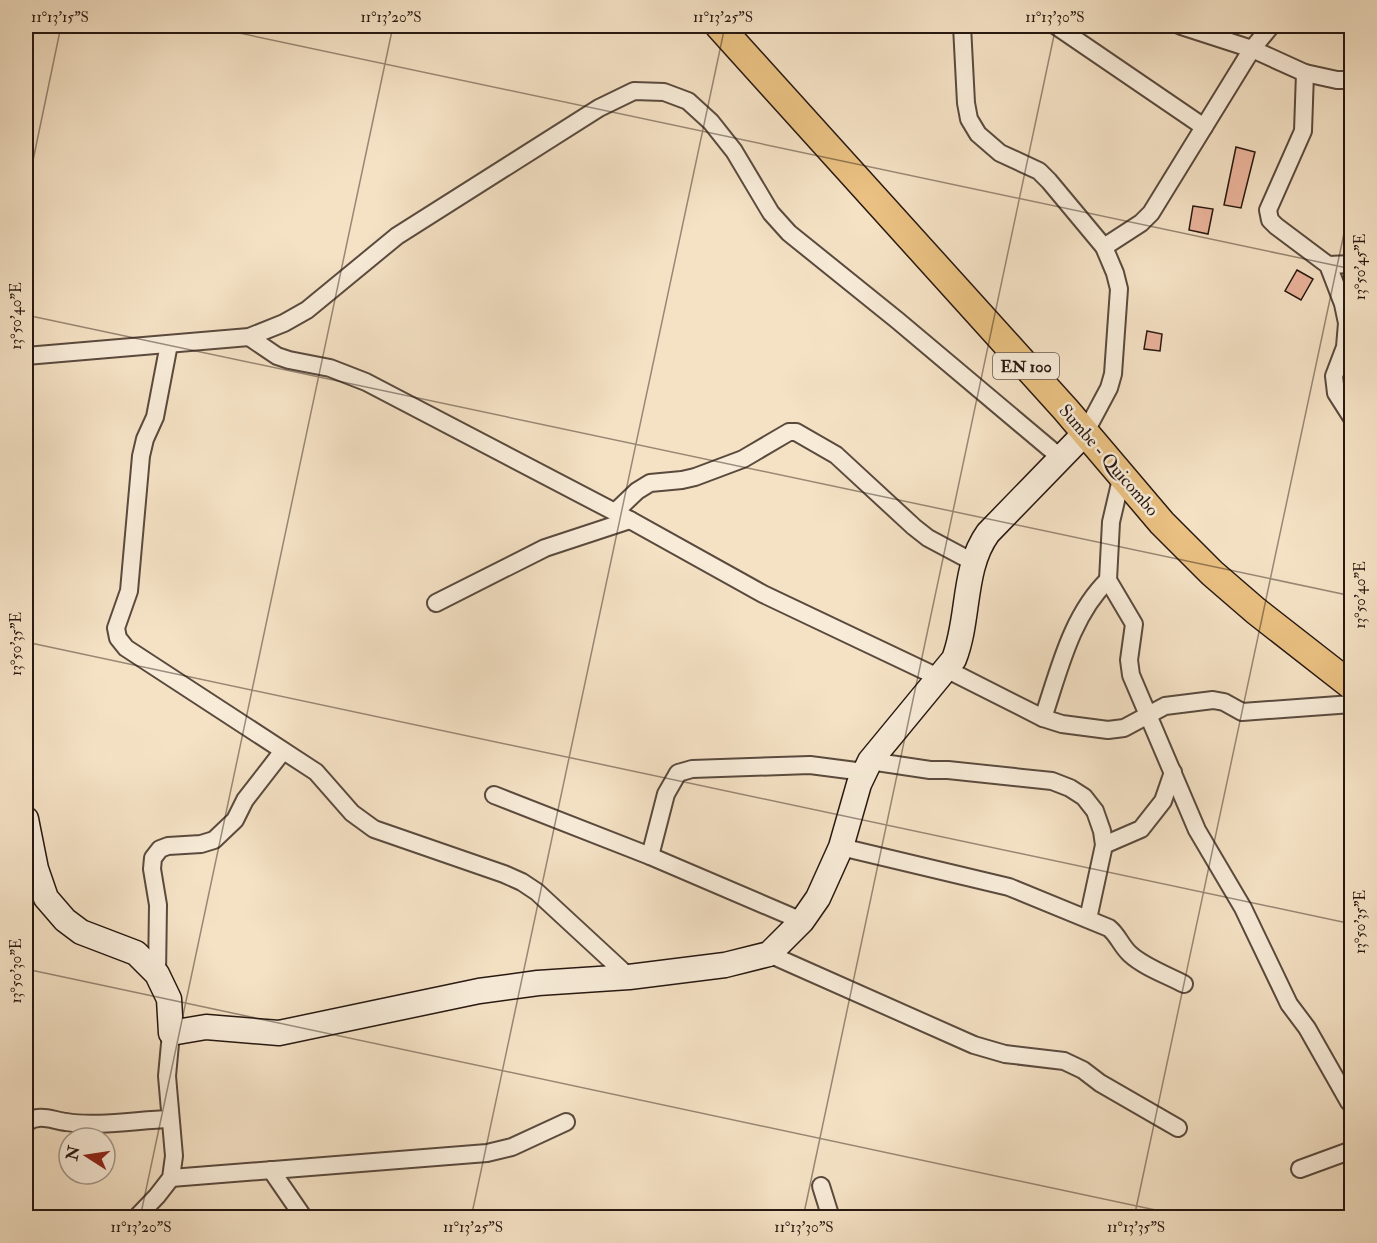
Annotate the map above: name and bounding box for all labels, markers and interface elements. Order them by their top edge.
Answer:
text: 11°13'15"S [31,8,89,27]
text: 11°13'20"S [360,8,422,27]
text: 11°13'25"S [693,8,753,27]
text: 11°13'30"S [1025,8,1085,27]
text: 13°50'45"E [1351,234,1370,300]
text: 13°50'40"E [7,282,26,350]
road number: EN 100 [993,353,1059,379]
street label: Sumbe - Quicombo [1054,400,1164,521]
text: 13°50'40"E [1351,561,1370,629]
text: 13°50'35"E [7,612,26,676]
text: 13°50'35"E [1351,890,1370,954]
text: 13°50'30"E [7,938,26,1004]
north arrow [57,1126,117,1186]
text: N [62,1143,85,1163]
text: 11°13'20"S [110,1218,172,1237]
text: 11°13'25"S [443,1218,503,1237]
text: 11°13'30"S [774,1218,834,1237]
text: 11°13'35"S [1107,1218,1165,1237]

